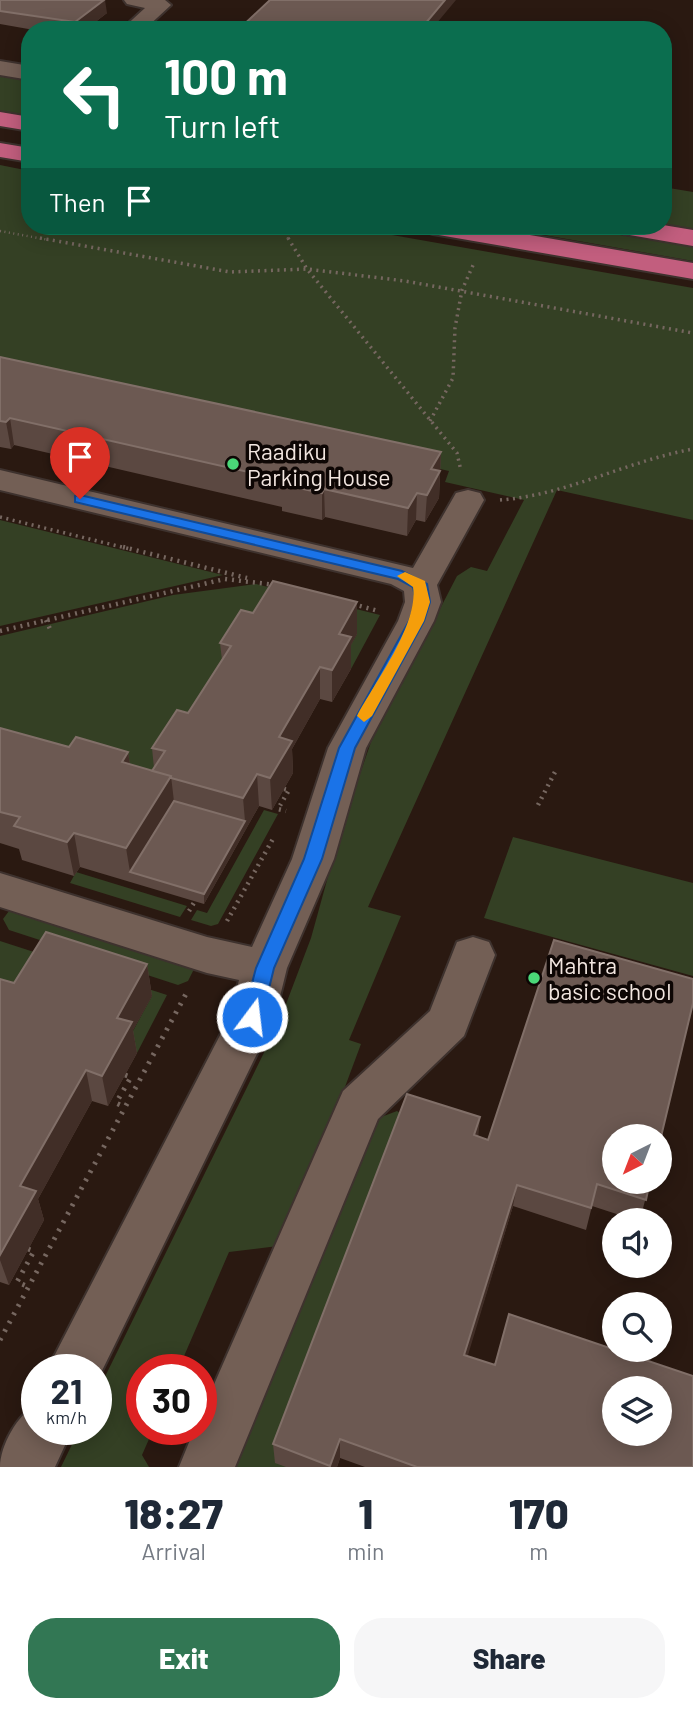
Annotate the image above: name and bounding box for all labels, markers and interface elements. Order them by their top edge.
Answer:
text: 100 m [164,46,288,105]
icon: left [49,49,140,140]
text: Turn left [164,106,281,144]
icon: arrive [120,182,158,220]
text: Then [49,186,106,217]
pin [50,427,110,499]
place label: Raadiku Parking House [247,437,391,491]
icon: arrive [61,438,99,476]
marker: Raadiku Parking House [225,456,241,472]
place label: Mahtra basic school [548,951,671,1005]
marker: Mahtra basic school [526,970,542,986]
position arrow [215,980,289,1054]
north arrow [602,1124,672,1194]
map controls [602,1124,672,1446]
button: sound [602,1208,672,1278]
button: search [602,1292,672,1362]
speed limit sign: 30 [126,1354,217,1445]
text: 21 [51,1369,82,1411]
button: layers [602,1376,672,1446]
text: km/h [46,1406,87,1428]
text: 18:27 [124,1487,223,1537]
text: 1 [358,1487,373,1537]
text: 170 [509,1487,569,1537]
text: Arrival [141,1537,206,1565]
text: min [347,1537,384,1565]
text: m [529,1537,548,1565]
button: Exit [28,1618,340,1698]
button: Share [354,1618,665,1698]

